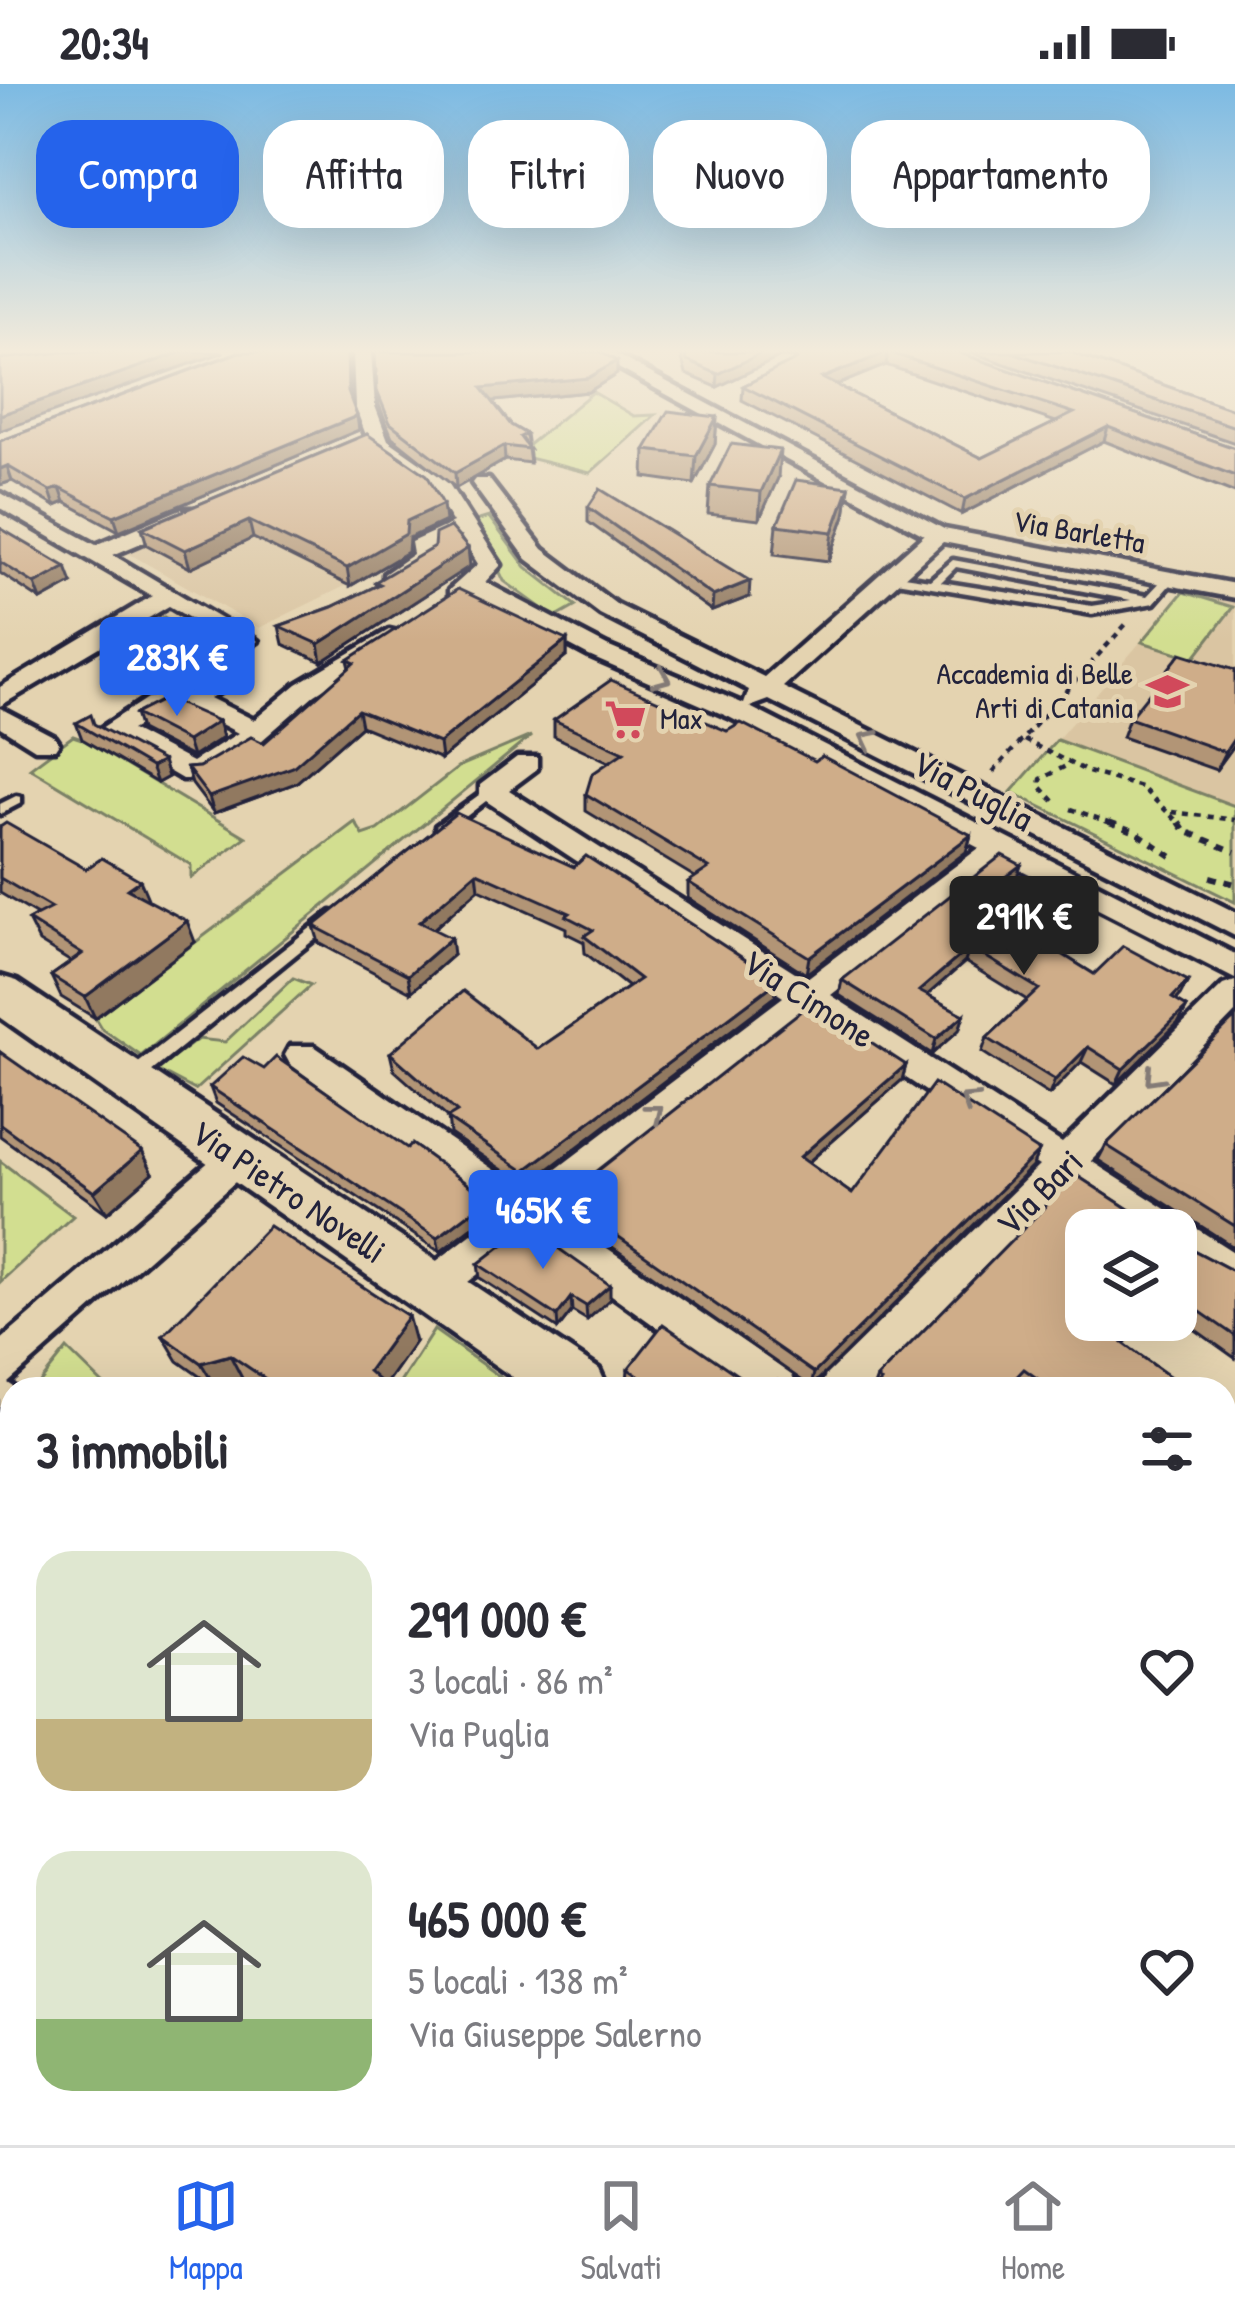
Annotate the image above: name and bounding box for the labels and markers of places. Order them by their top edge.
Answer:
pin: 283K € [79,617,275,719]
place label: Accademia di Belle Arti di Catania [937,653,1133,727]
school or university icon: Accademia di Belle Arti di Catania [1144,668,1190,714]
supermarket icon: Max [603,696,649,742]
place label: Max [660,698,703,738]
pin: 291K € [926,876,1122,978]
pin: 465K € [445,1170,641,1272]

